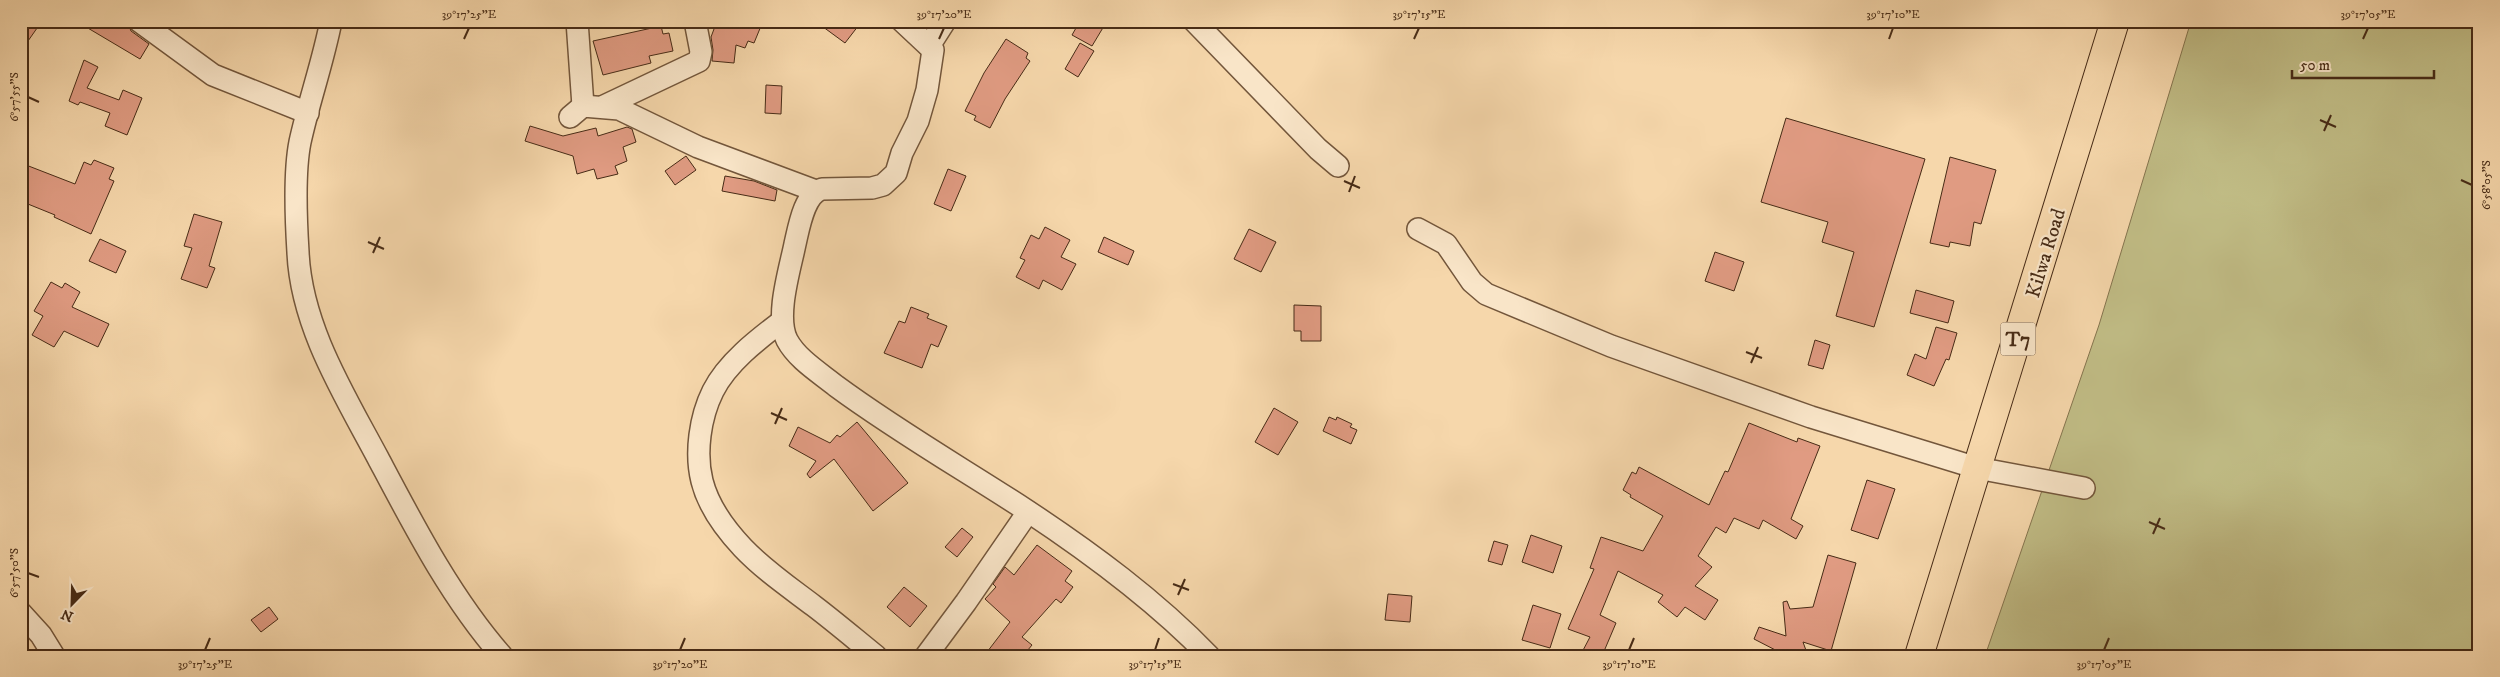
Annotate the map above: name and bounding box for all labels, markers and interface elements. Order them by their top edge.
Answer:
text: 39°17'25"E [442,7,497,22]
text: 39°17'20"E [917,7,972,22]
text: 39°17'15"E [1393,7,1446,22]
text: 39°17'10"E [1866,7,1920,22]
text: 39°17'05"E [2341,7,2396,22]
scale bar [2292,48,2435,80]
text: 50 m [2300,56,2330,75]
text: 6°57'55"S [7,72,22,122]
text: 6°58'05"S [2479,160,2494,210]
street label: Kilwa Road [2021,206,2072,301]
road number: T7 [2000,322,2036,356]
text: 6°57'50"S [7,548,22,598]
north arrow [48,580,98,630]
text: N [58,604,76,626]
text: 39°17'25"E [178,657,233,672]
text: 39°17'20"E [653,657,708,672]
text: 39°17'15"E [1129,657,1182,672]
text: 39°17'10"E [1602,657,1656,672]
text: 39°17'05"E [2077,657,2132,672]

